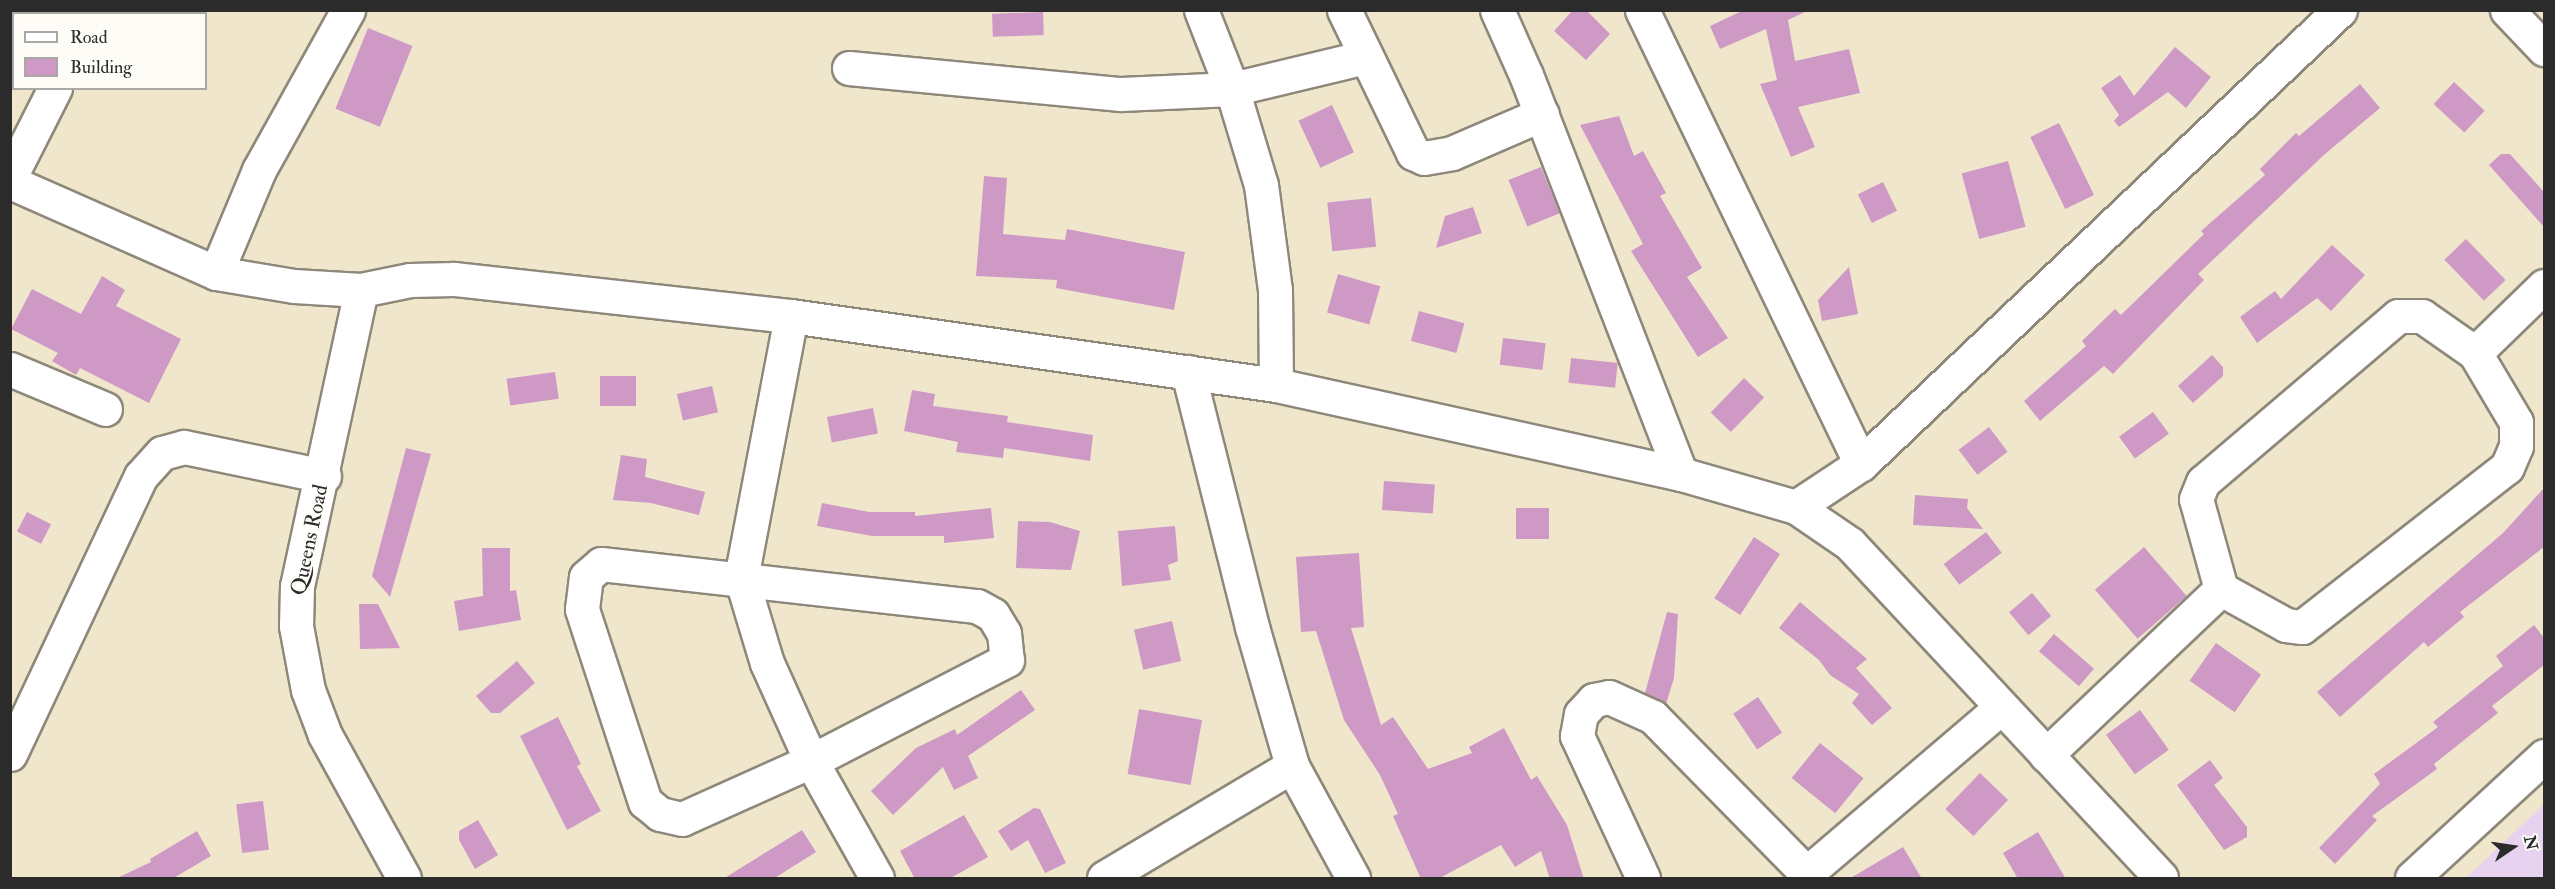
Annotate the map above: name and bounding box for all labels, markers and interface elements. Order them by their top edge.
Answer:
legend [12,12,207,90]
text: Road [70,26,108,49]
text: Building [70,56,132,79]
street label: Queens Road [286,482,334,598]
north arrow [2483,817,2543,877]
text: N [2519,834,2542,852]

